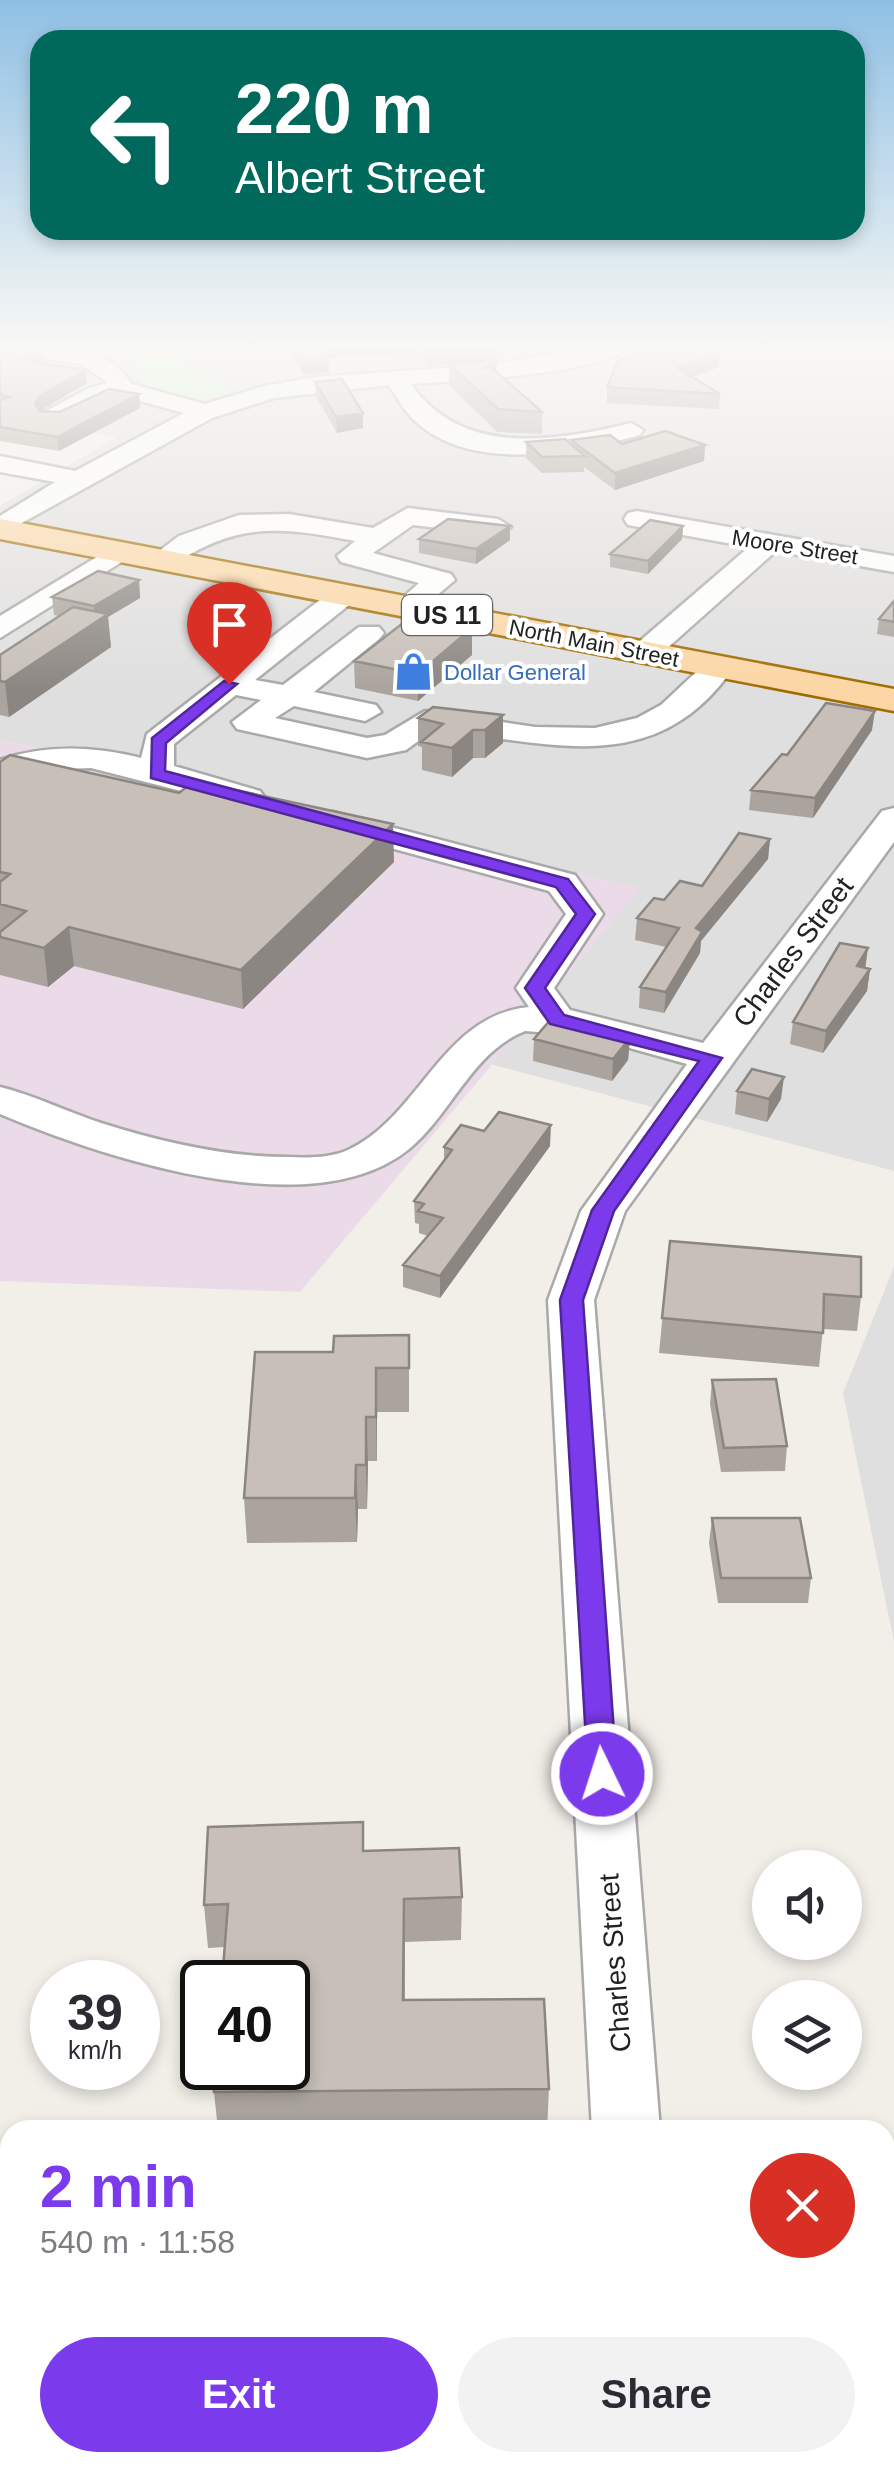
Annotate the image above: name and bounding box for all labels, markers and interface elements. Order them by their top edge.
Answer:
icon: left [70,70,200,200]
text: 220 m [235,70,433,148]
text: Albert Street [235,152,485,203]
street label: Moore Street [730,525,860,569]
pin [187,582,272,685]
road number: US 11 [402,595,492,635]
icon: arrive [202,597,257,652]
street label: North Main Street [507,614,681,672]
shop icon: Dollar General [393,651,435,693]
place label: Dollar General [444,660,586,685]
street label: Charles Street [727,871,859,1033]
position arrow [550,1722,654,1826]
map controls [752,1850,862,2090]
button: sound [752,1850,862,1960]
street label: Charles Street [593,1872,637,2053]
speed limit sign: 40 [180,1960,310,2090]
button: layers [752,1980,862,2090]
text: 39 [67,1985,123,2041]
text: km/h [68,2036,122,2064]
text: 2 min [40,2153,197,2220]
button: close [750,2153,855,2258]
text: 540 m · 11:58 [40,2224,235,2260]
button: Exit [40,2337,438,2452]
button: Share [458,2337,855,2452]

